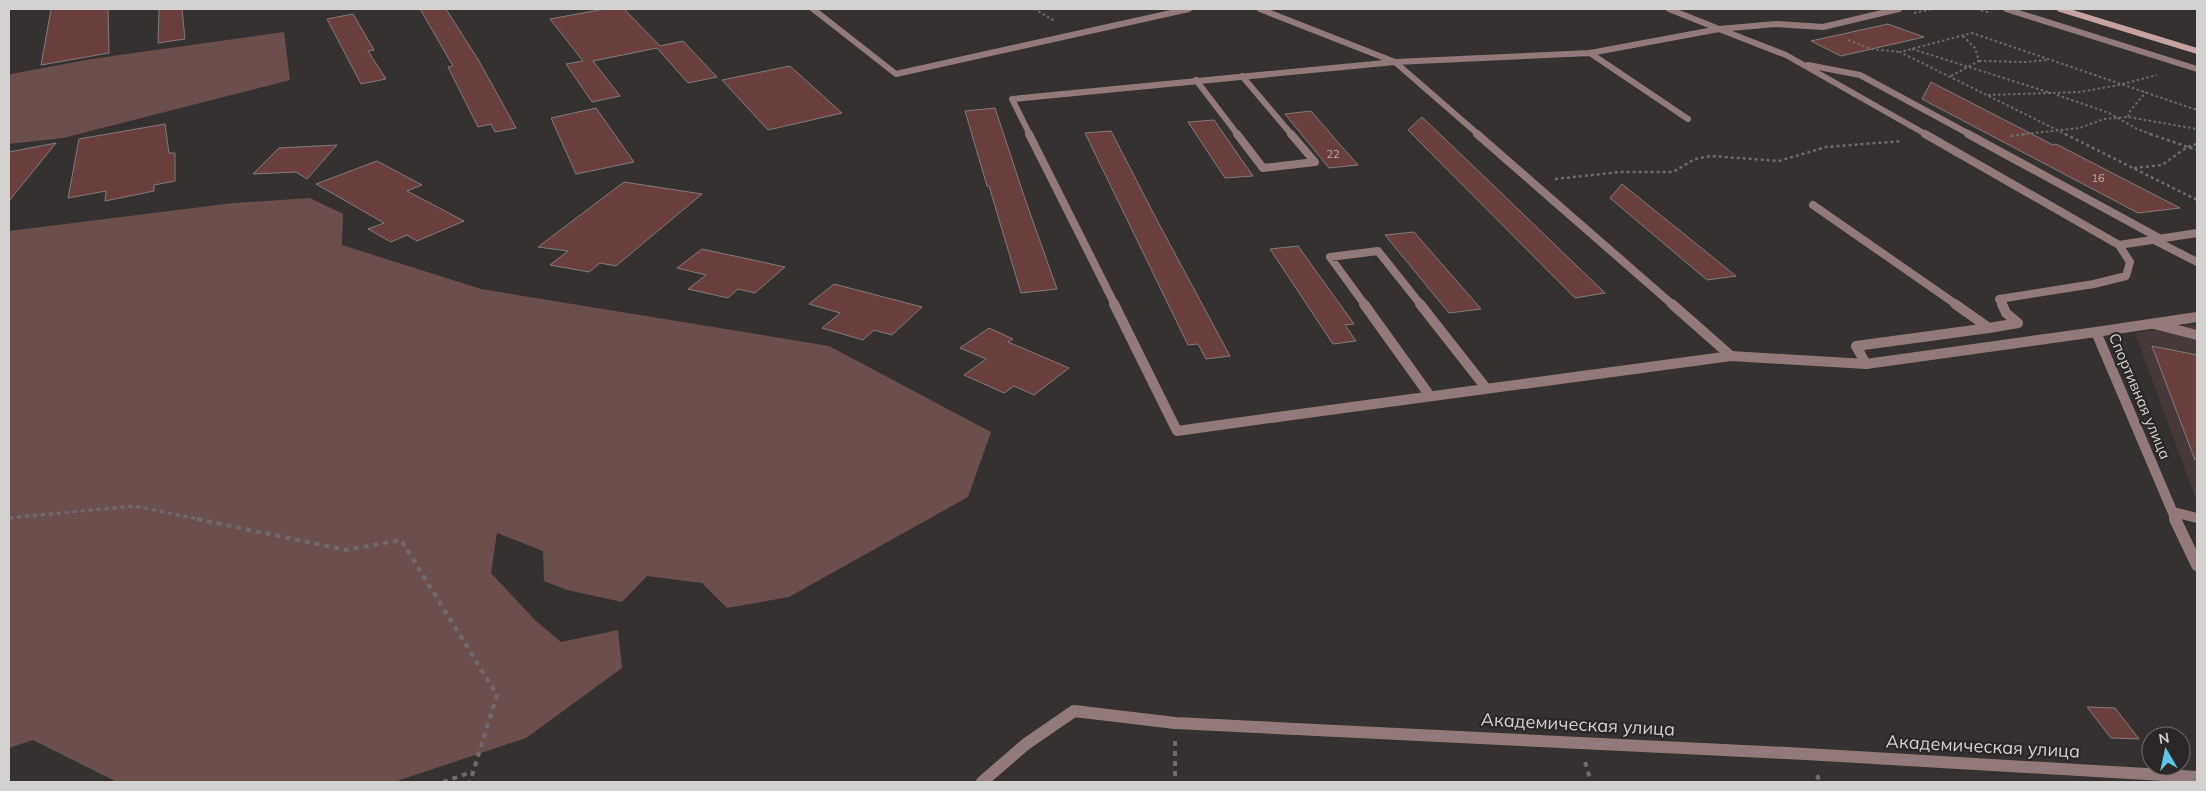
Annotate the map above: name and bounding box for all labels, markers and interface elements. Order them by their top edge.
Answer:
house number: 22 [1326,147,1340,161]
house number: 16 [2091,171,2105,185]
street label: Спортивная улица [2105,330,2175,462]
street label: Академическая улица [1480,707,1676,741]
north arrow [2141,726,2191,776]
text: N [2157,728,2171,748]
street label: Академическая улица [1885,729,2081,763]

